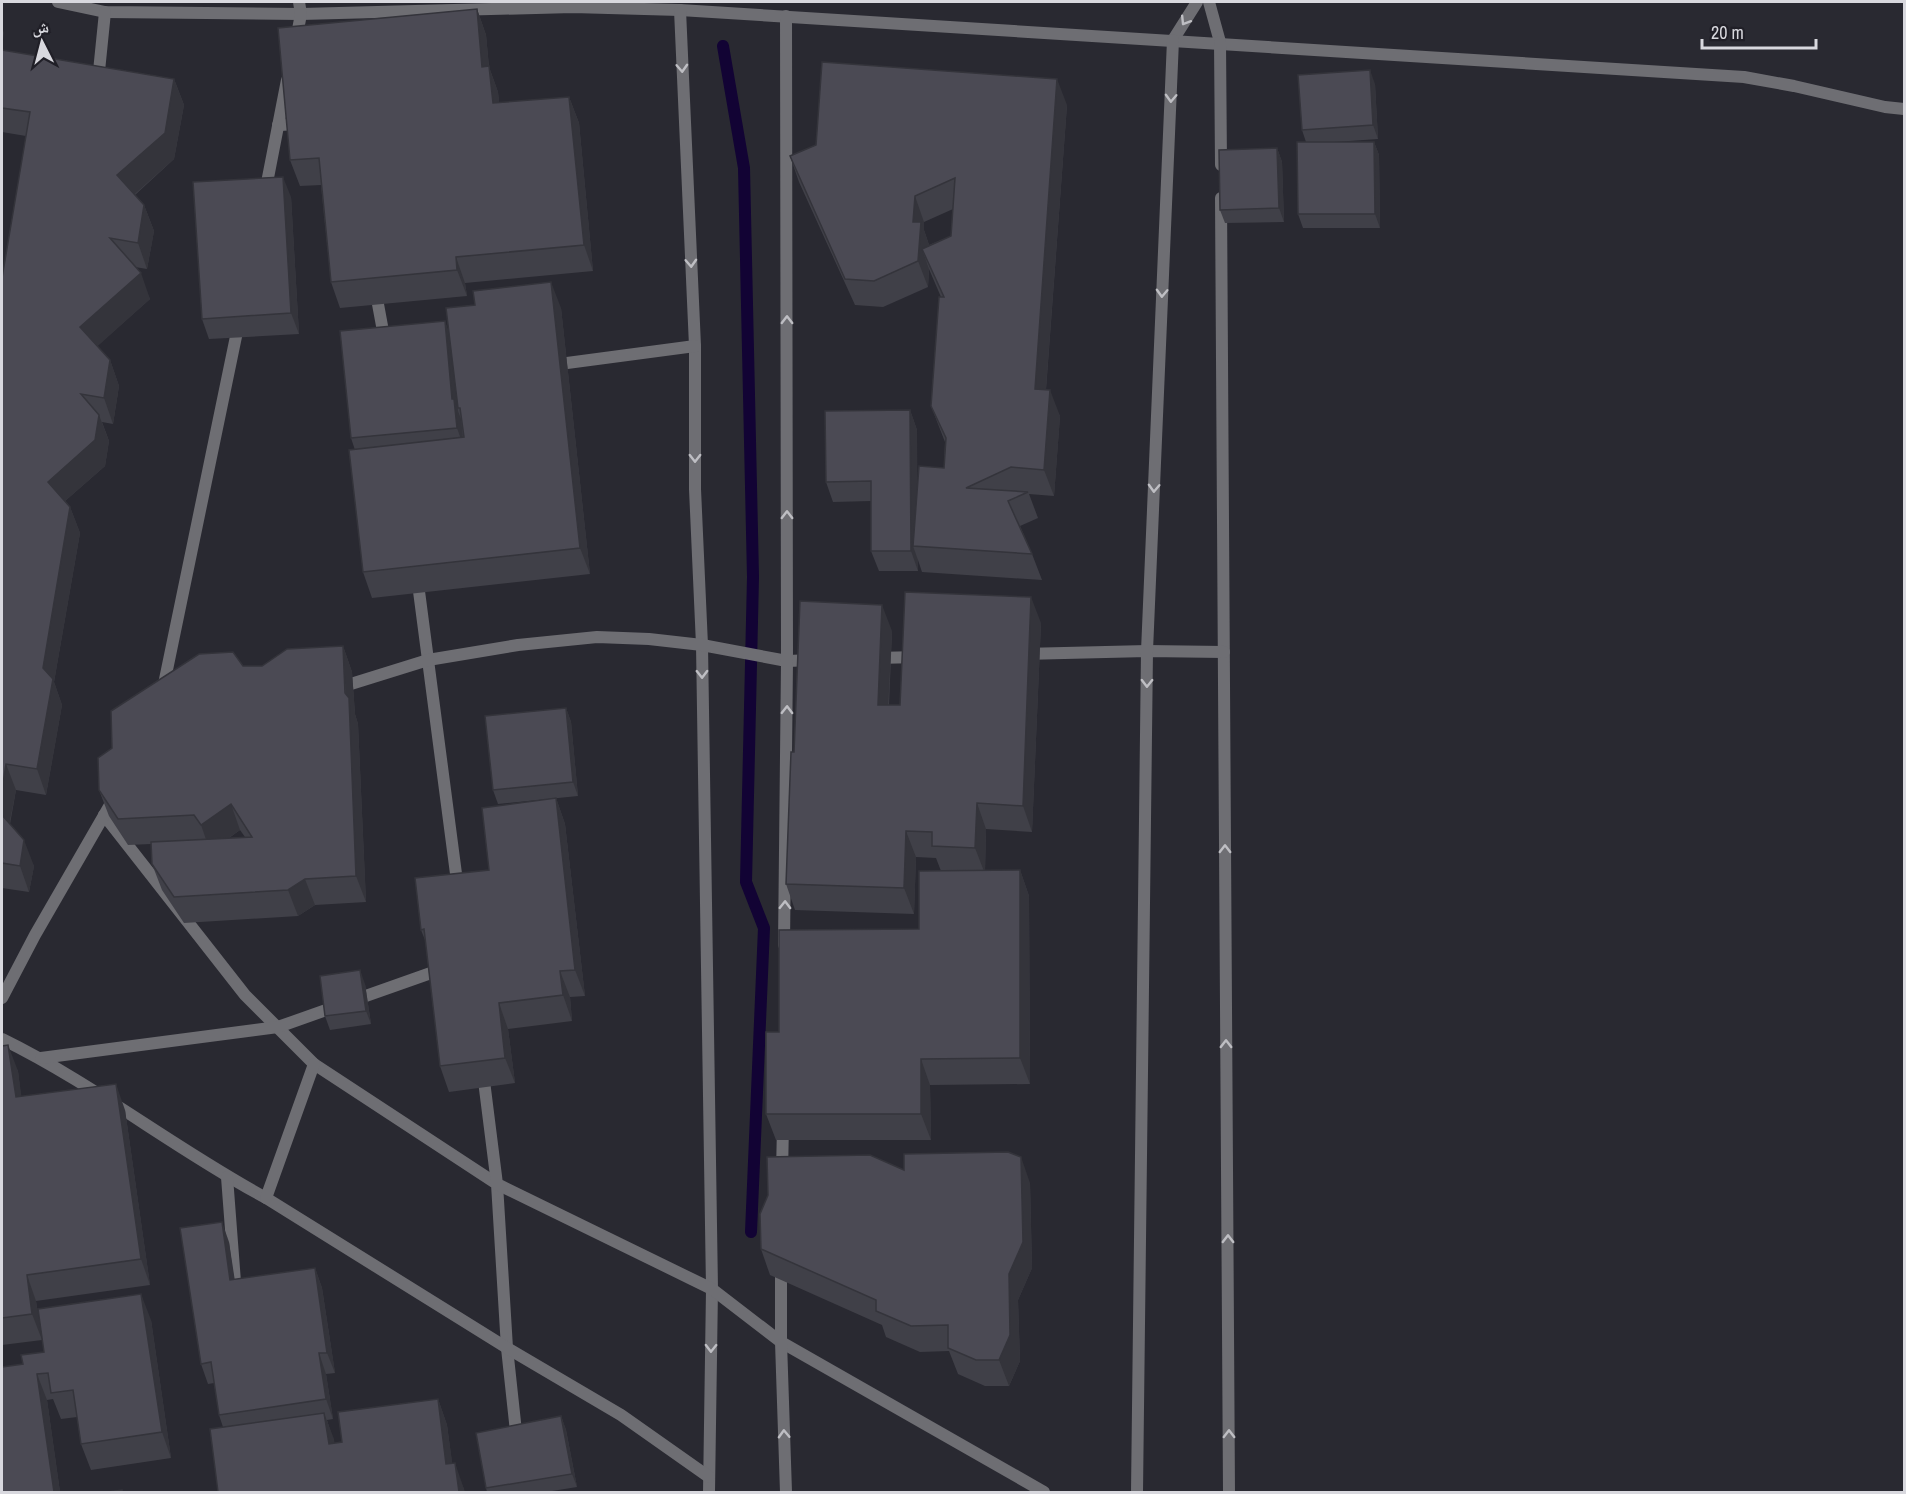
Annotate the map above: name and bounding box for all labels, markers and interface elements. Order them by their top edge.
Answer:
north arrow [12,12,72,72]
scale bar [1702,12,1816,50]
one-way arrow [1182,14,1193,25]
text: ش [31,15,50,39]
text: 20 m [1711,20,1744,45]
one-way arrow [676,64,689,73]
one-way arrow [1164,94,1177,103]
one-way arrow [685,258,698,267]
one-way arrow [1156,288,1169,297]
one-way arrow [781,316,793,325]
one-way arrow [689,453,701,462]
one-way arrow [1147,483,1160,492]
one-way arrow [781,511,793,520]
one-way arrow [696,669,708,678]
one-way arrow [1140,678,1153,687]
one-way arrow [780,706,793,715]
one-way arrow [1219,845,1231,854]
one-way arrow [779,901,791,910]
one-way arrow [1220,1040,1233,1049]
one-way arrow [1222,1235,1234,1244]
one-way arrow [705,1343,717,1352]
one-way arrow [778,1430,790,1439]
one-way arrow [1223,1430,1235,1439]

